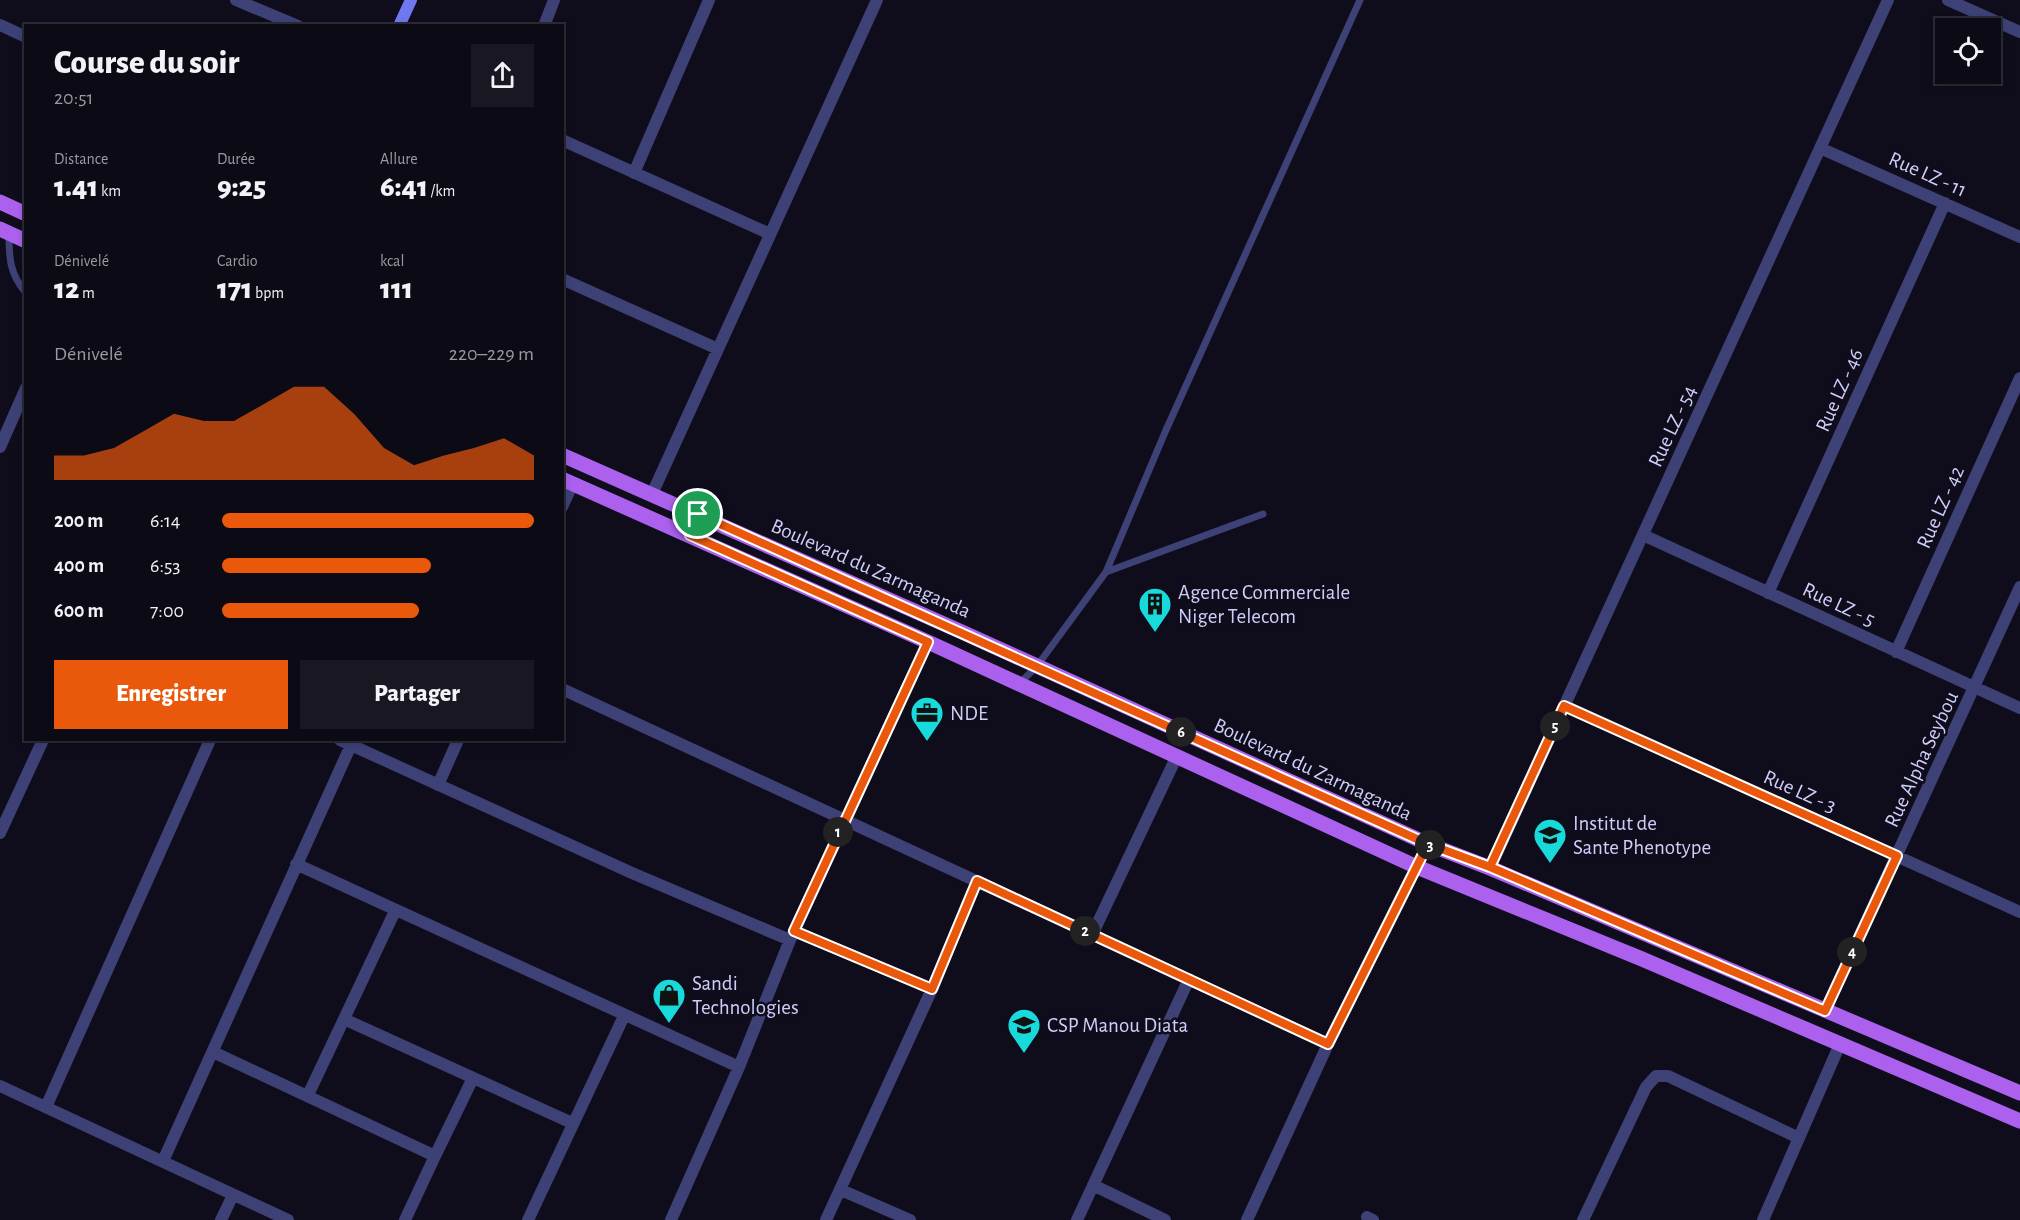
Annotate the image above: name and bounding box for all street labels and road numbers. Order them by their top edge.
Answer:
street label: Rue LZ - 11 [1886,148,1970,201]
street label: Rue LZ - 46 [1812,346,1867,435]
street label: Rue LZ - 54 [1645,382,1700,470]
street label: Rue LZ - 42 [1913,463,1968,552]
street label: Boulevard du Zarmaganda [768,515,974,622]
street label: Rue LZ - 5 [1799,579,1878,630]
street label: Rue Alpha Seybou [1881,688,1962,830]
street label: Boulevard du Zarmaganda [1211,714,1415,825]
street label: Rue LZ - 3 [1760,766,1839,817]

